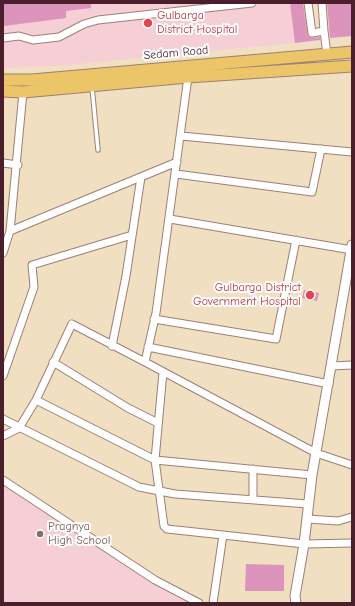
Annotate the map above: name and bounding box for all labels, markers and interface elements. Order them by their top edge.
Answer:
place label: Gulbarga District Hospital [157,9,237,37]
marker: Gulbarga District Hospital [142,17,154,29]
street label: Sedam Road [143,43,209,63]
place label: Gulbarga District Government Hospital [193,281,301,309]
marker: Gulbarga District Government Hospital [304,289,316,301]
place label: Pragnya High School [48,520,110,548]
marker: Pragnya High School [35,529,45,539]

